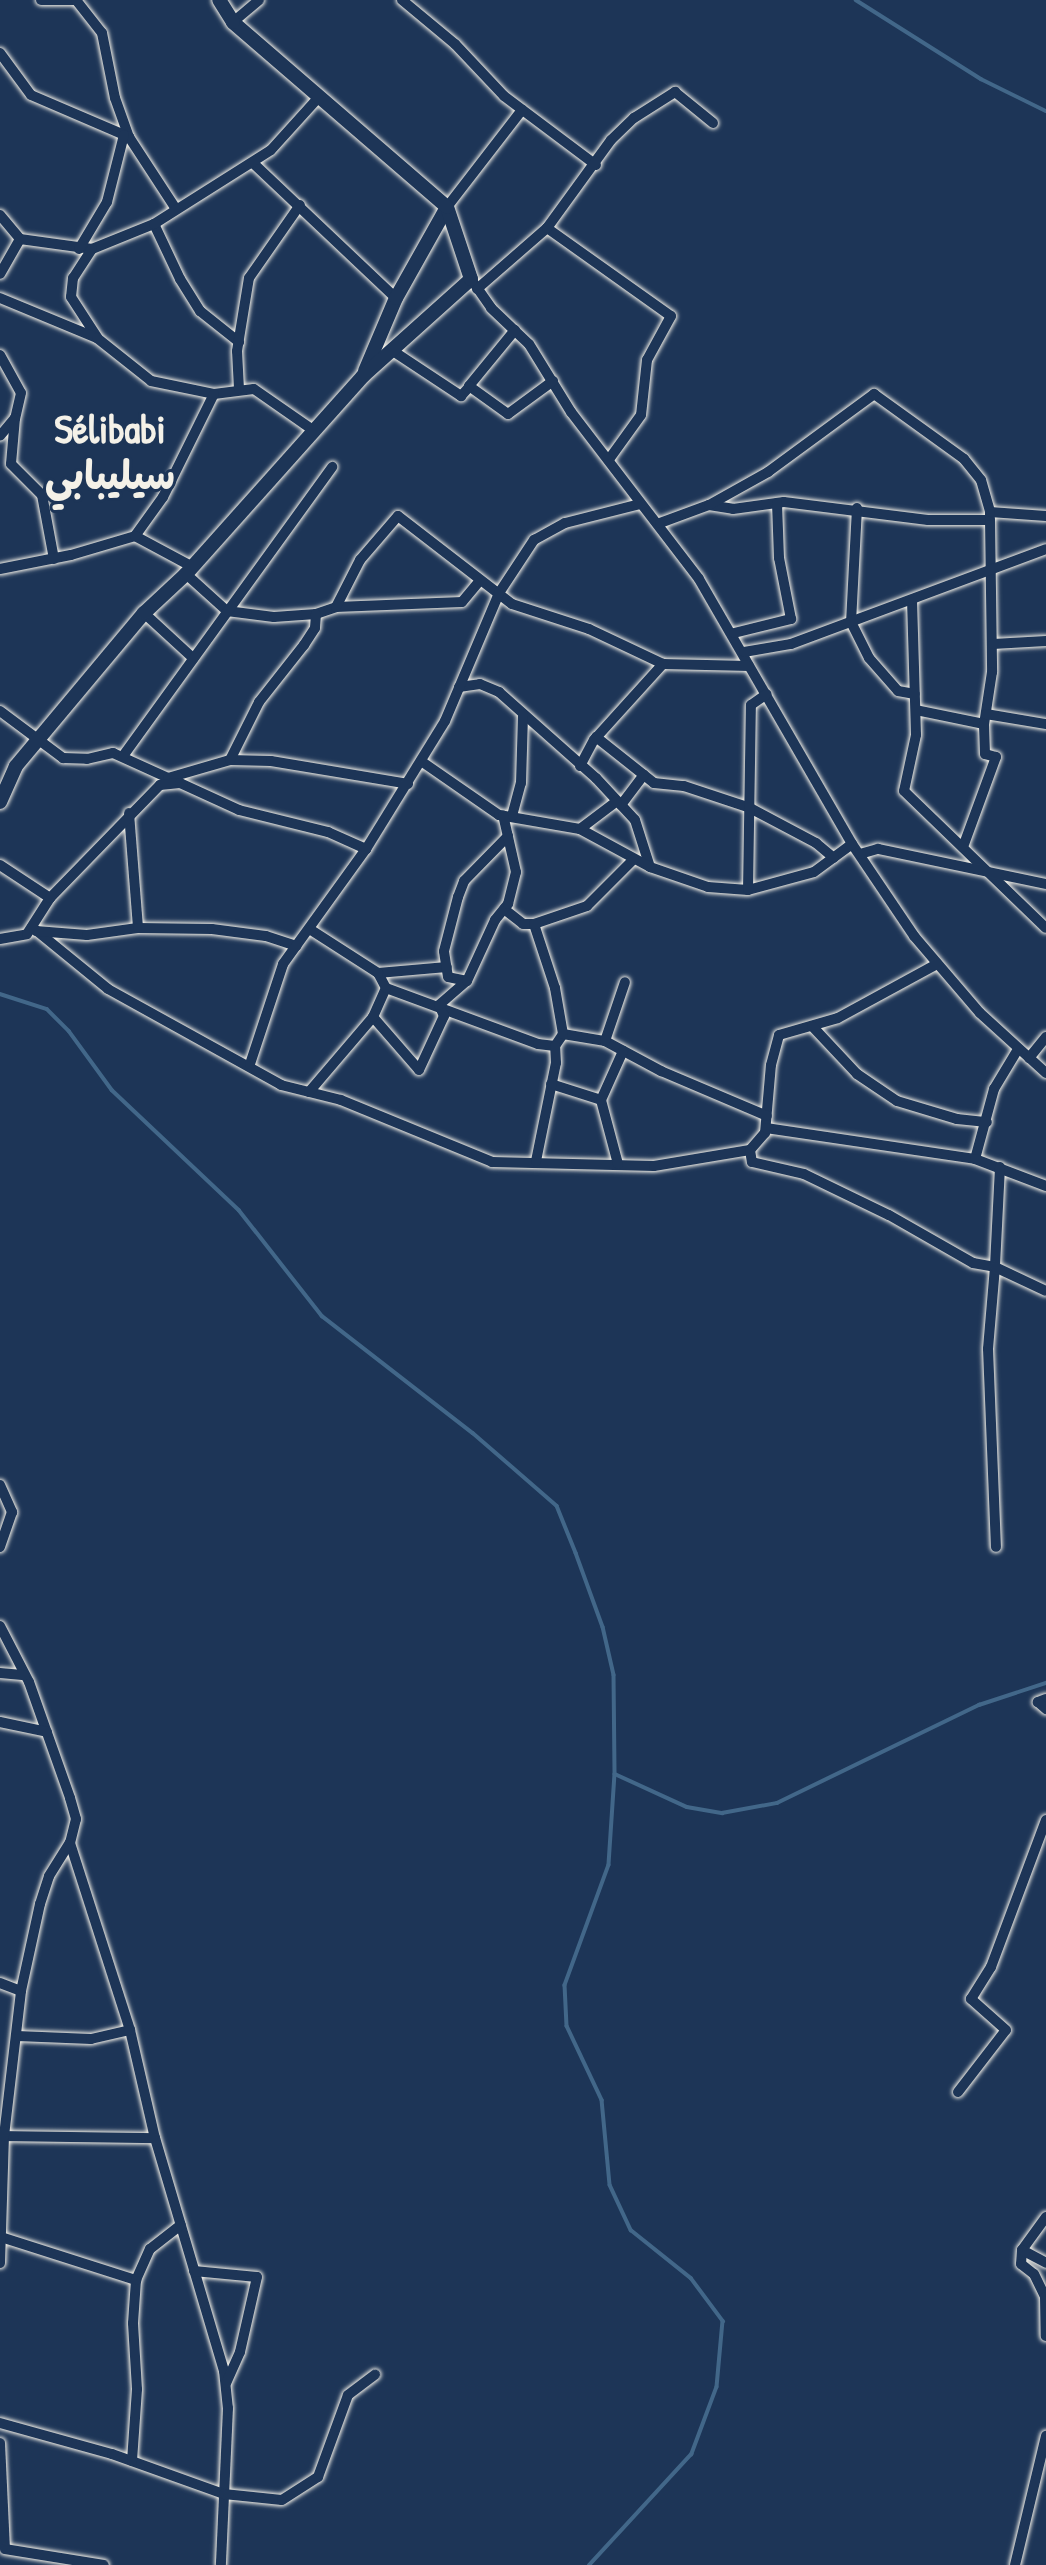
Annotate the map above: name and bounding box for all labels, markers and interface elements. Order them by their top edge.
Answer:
district label: Sélibabi سيليبابي [45,404,175,498]

